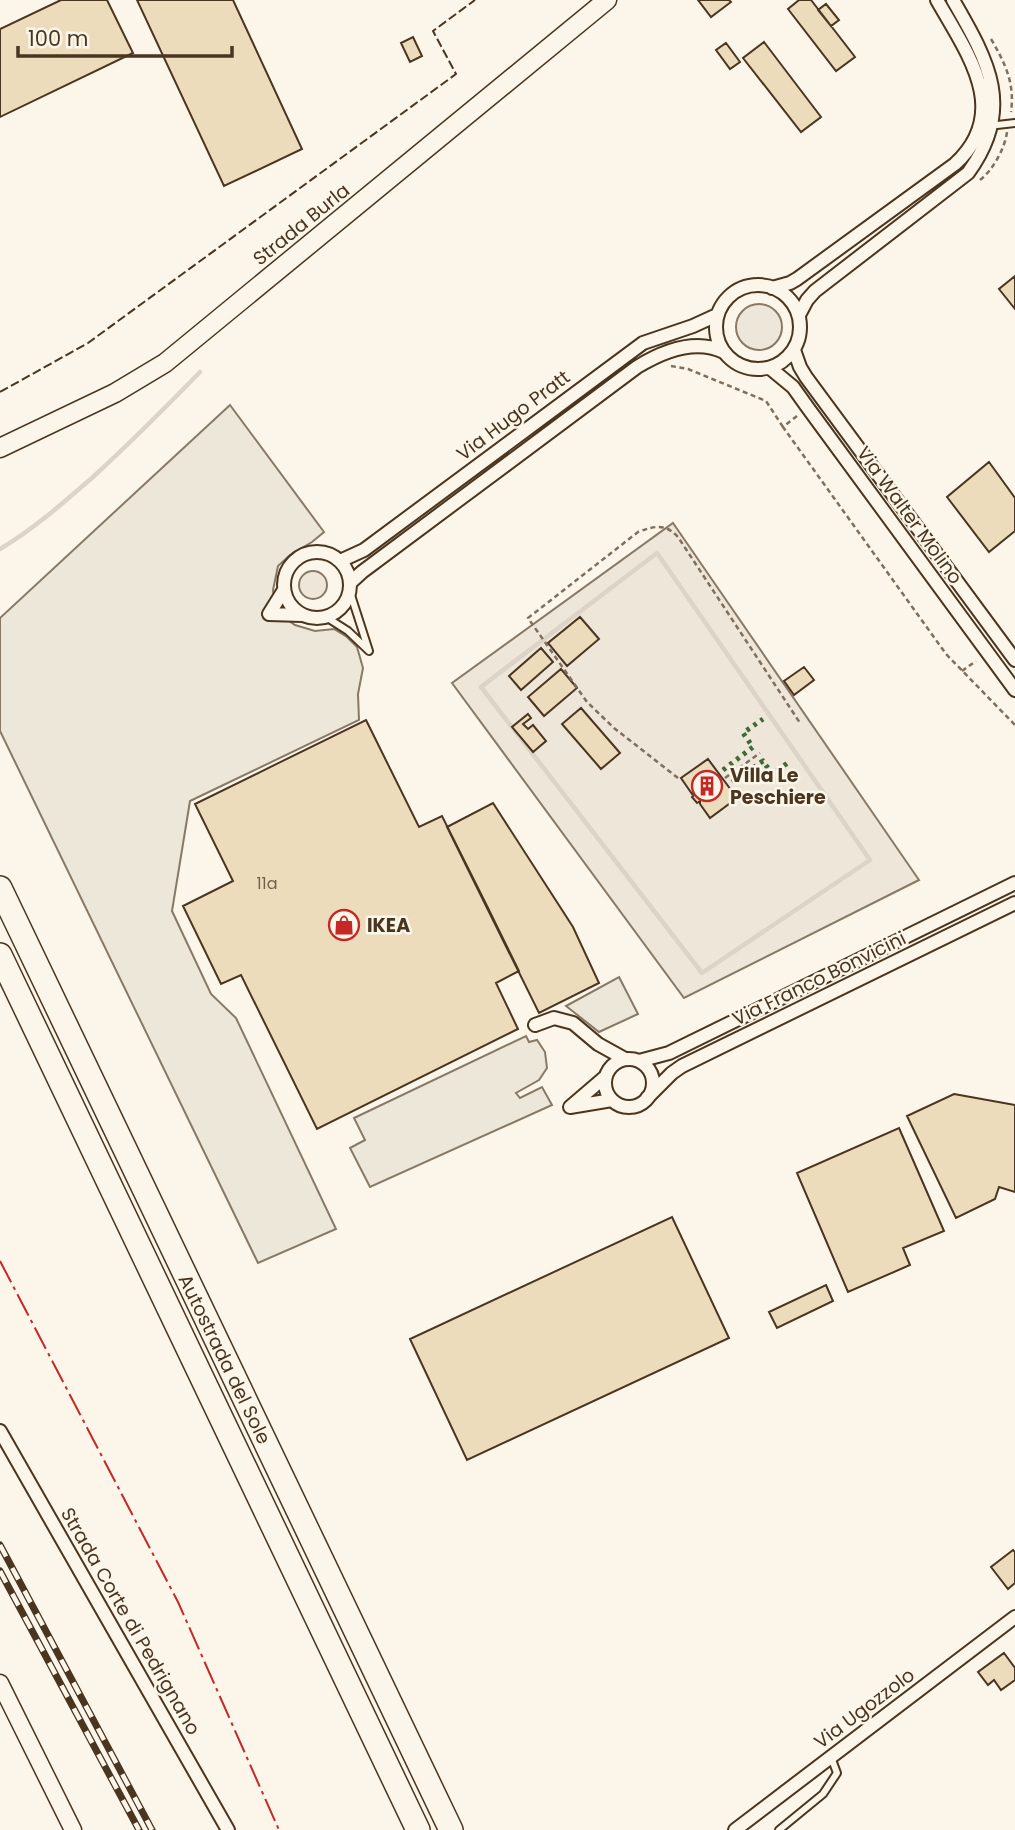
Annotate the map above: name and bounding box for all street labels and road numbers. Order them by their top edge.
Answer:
street label: Strada Burla [247,177,355,272]
street label: Via Hugo Pratt [451,364,576,467]
street label: Via Walter Molino [850,441,969,590]
street label: Via Franco Bonvicini [728,925,911,1032]
street label: Autostrada del Sole [172,1270,277,1449]
street label: Strada Corte di Pedrignano [54,1503,207,1740]
street label: Via Ugozzolo [808,1662,920,1755]

